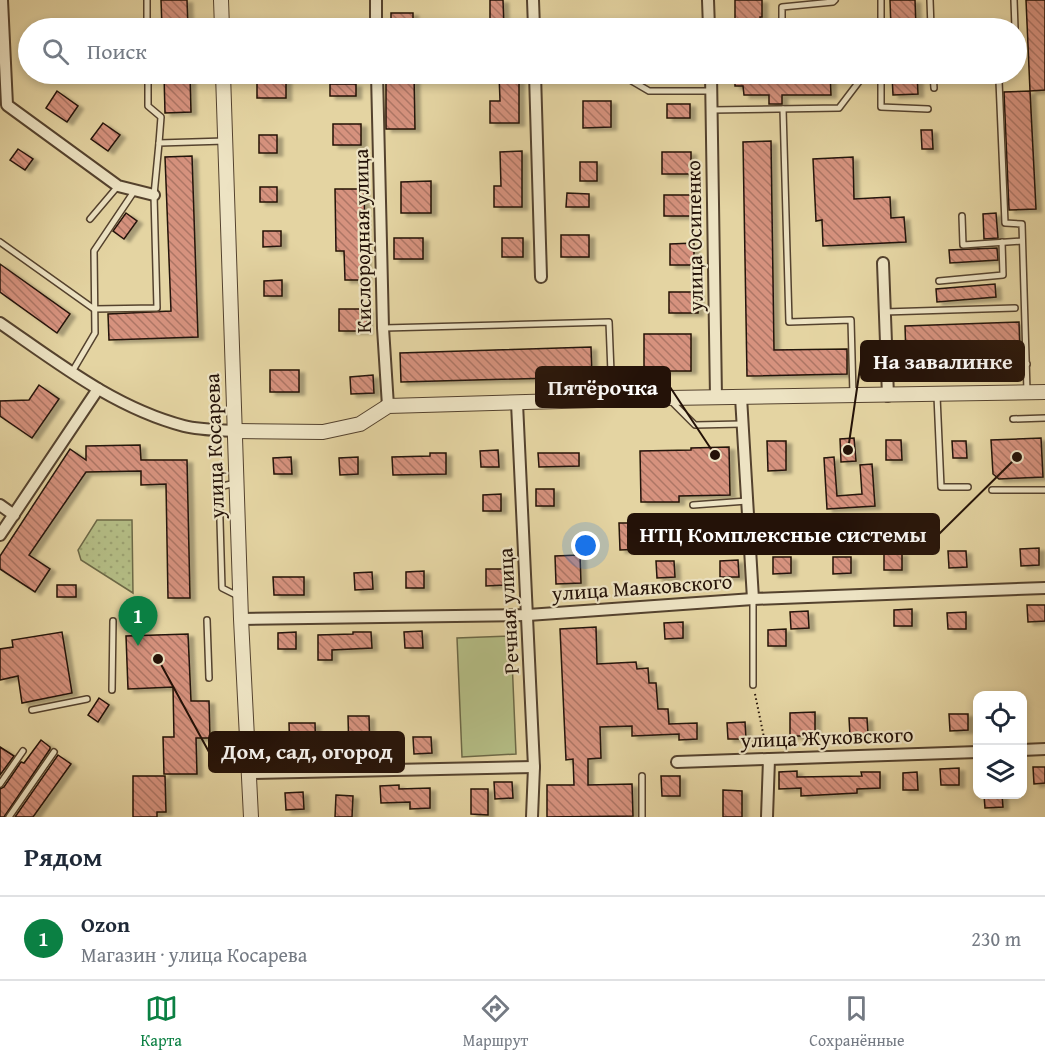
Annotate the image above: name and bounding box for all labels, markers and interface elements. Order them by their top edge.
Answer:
search box [18,18,1027,84]
icon: search [39,35,72,68]
text: Поиск [87,35,147,67]
street label: Кислородная улица [345,148,379,334]
street label: улица Осипенко [677,160,711,313]
callout: На завалинке [861,341,1024,381]
text: На завалинке [873,345,1013,377]
callout: Пятёрочка [536,367,670,407]
text: Пятёрочка [548,371,659,403]
street label: улица Косарева [196,373,232,520]
callout: НТЦ Комплексные системы [628,514,939,554]
text: НТЦ Комплексные системы [639,518,927,550]
your location [571,531,600,560]
street label: Речная улица [489,547,527,675]
street label: улица Маяковского [550,565,733,609]
pin: 1 [118,596,158,646]
map controls [973,691,1027,799]
button: locate [973,691,1027,745]
street label: улица Жуковского [739,718,914,756]
callout: Дом, сад, огород [209,732,404,772]
text: Дом, сад, огород [220,735,393,767]
button: layers [973,745,1027,799]
text: Рядом [24,837,102,876]
text: Ozon [81,908,130,940]
text: 1 [38,924,49,953]
text: 230 m [971,924,1021,953]
text: Магазин · улица Косарева [81,940,307,969]
tab: Карта [140,992,182,1052]
tab: Маршрут [463,992,528,1052]
tab: Сохранённые [809,992,905,1052]

